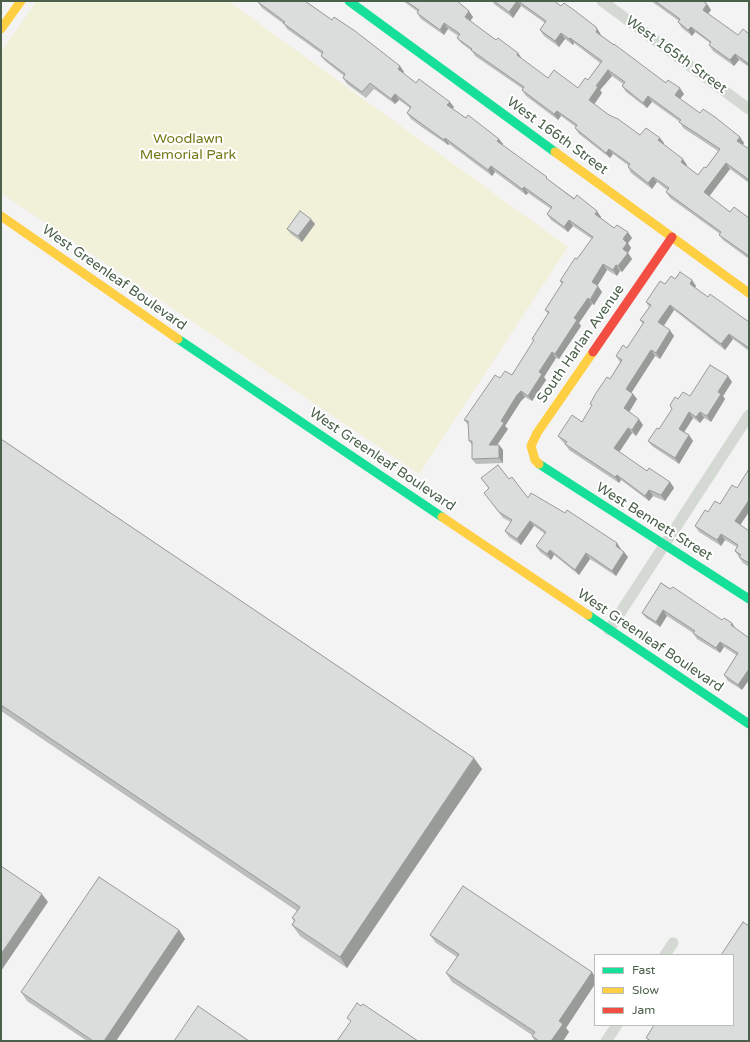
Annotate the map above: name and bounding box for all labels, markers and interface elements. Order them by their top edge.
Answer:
street label: West 165th Street [622,13,730,97]
street label: West 166th Street [503,94,611,178]
park label: Woodlawn Memorial Park [140,131,236,164]
street label: West Greenleaf Boulevard [39,222,189,334]
street label: South Harlan Avenue [534,282,628,406]
street label: West Greenleaf Boulevard [306,405,458,515]
street label: West Bennett Street [593,479,715,565]
street label: West Greenleaf Boulevard [574,586,726,696]
legend [594,954,734,1026]
text: Fast [632,963,655,977]
text: Slow [632,983,659,997]
text: Jam [632,1003,655,1017]

